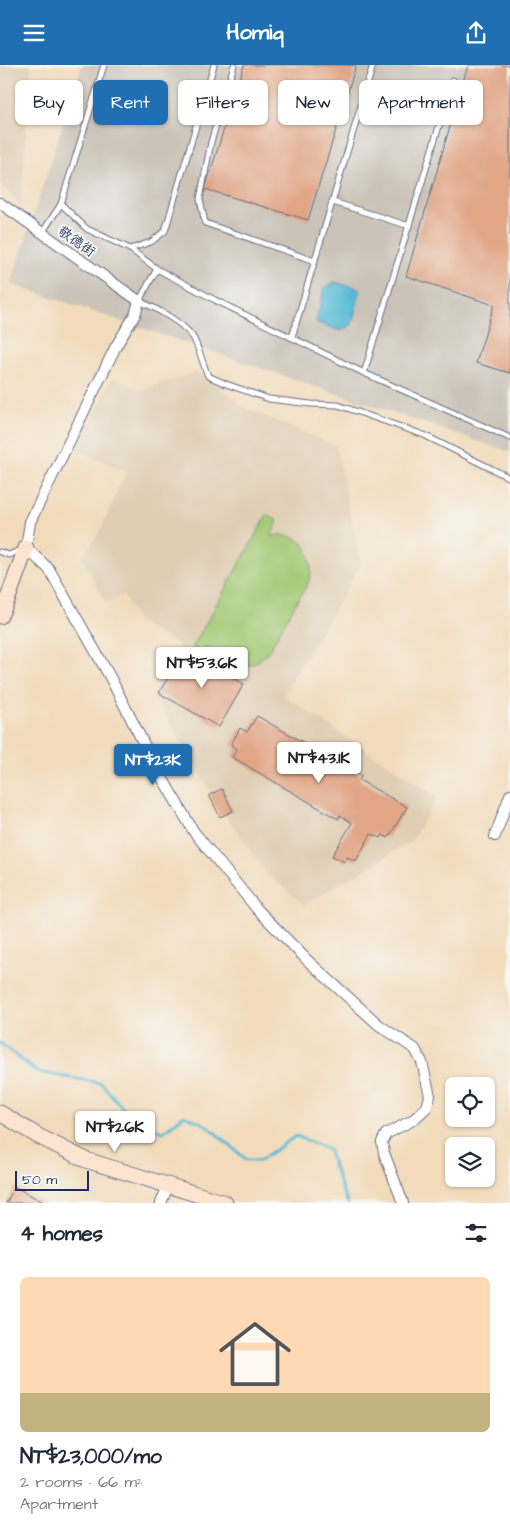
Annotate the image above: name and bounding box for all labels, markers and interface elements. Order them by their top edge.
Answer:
text: Homiq [226,17,284,48]
icon: menu [20,19,48,47]
icon: share [462,19,490,47]
chip: Buy [15,80,83,125]
chip: Rent [93,80,168,125]
chip: Filters [178,80,268,125]
chip: New [278,80,349,125]
chip: Apartment [359,80,483,125]
street label: 敬德街 [53,222,99,262]
pin: NT$53.6K [150,647,254,689]
text: NT$53.6K [167,652,237,674]
pin: NT$43.1K [267,741,371,784]
pin: NT$23K [112,743,194,786]
text: NT$43.1K [288,747,350,769]
text: NT$23K [125,749,181,771]
map controls [445,1077,495,1187]
button: locate [445,1077,495,1127]
pin: NT$26K [74,1111,156,1153]
text: NT$26K [86,1116,144,1138]
button: layers [445,1137,495,1187]
scale bar [15,1168,89,1191]
text: 50 m [22,1170,57,1190]
text: 4 homes [20,1219,103,1248]
icon: filters [462,1219,490,1247]
icon: home [210,1309,300,1399]
text: NT$23,000/mo [20,1442,162,1471]
text: 2 rooms · 66 m² [20,1471,143,1493]
text: Apartment [20,1493,98,1515]

